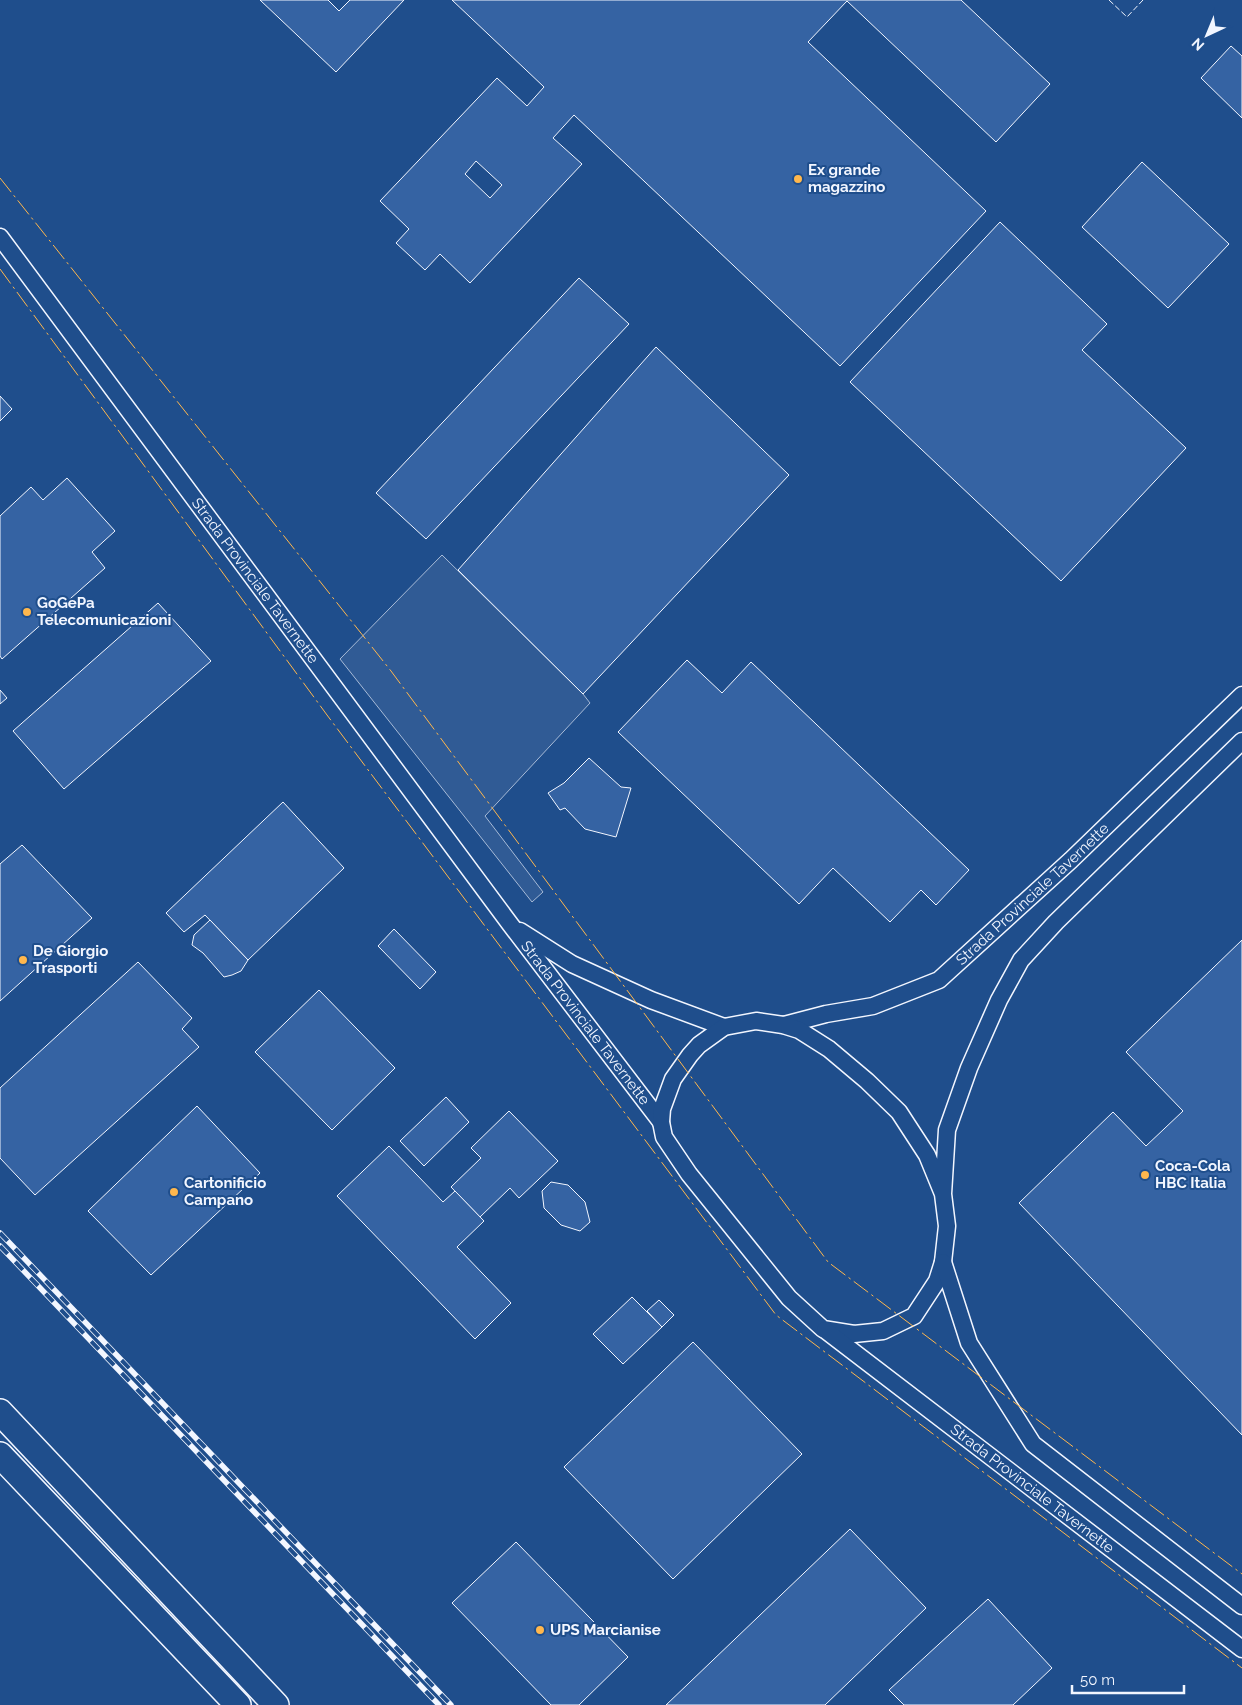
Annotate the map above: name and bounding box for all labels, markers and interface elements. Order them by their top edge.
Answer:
north arrow [1182,10,1232,60]
text: N [1189,35,1207,54]
place label: Ex grande magazzino [808,161,885,196]
marker: Ex grande magazzino [792,173,804,185]
street label: Strada Provinciale Tavernette [188,494,322,667]
place label: GoGePa Telecomunicazioni [37,594,171,629]
marker: GoGePa Telecomunicazioni [21,606,33,618]
street label: Strada Provinciale Tavernette [952,819,1113,969]
street label: Strada Provinciale Tavernette [517,937,654,1109]
place label: De Giorgio Trasporti [33,942,108,977]
marker: De Giorgio Trasporti [17,954,29,966]
place label: Coca-Cola HBC Italia [1155,1157,1231,1192]
marker: Coca-Cola HBC Italia [1139,1169,1151,1181]
place label: Cartonificio Campano [184,1174,266,1209]
marker: Cartonificio Campano [168,1186,180,1198]
street label: Strada Provinciale Tavernette [947,1420,1118,1557]
place label: UPS Marcianise [550,1621,661,1639]
marker: UPS Marcianise [534,1624,546,1636]
scale bar [1072,1662,1184,1694]
text: 50 m [1080,1671,1115,1689]

